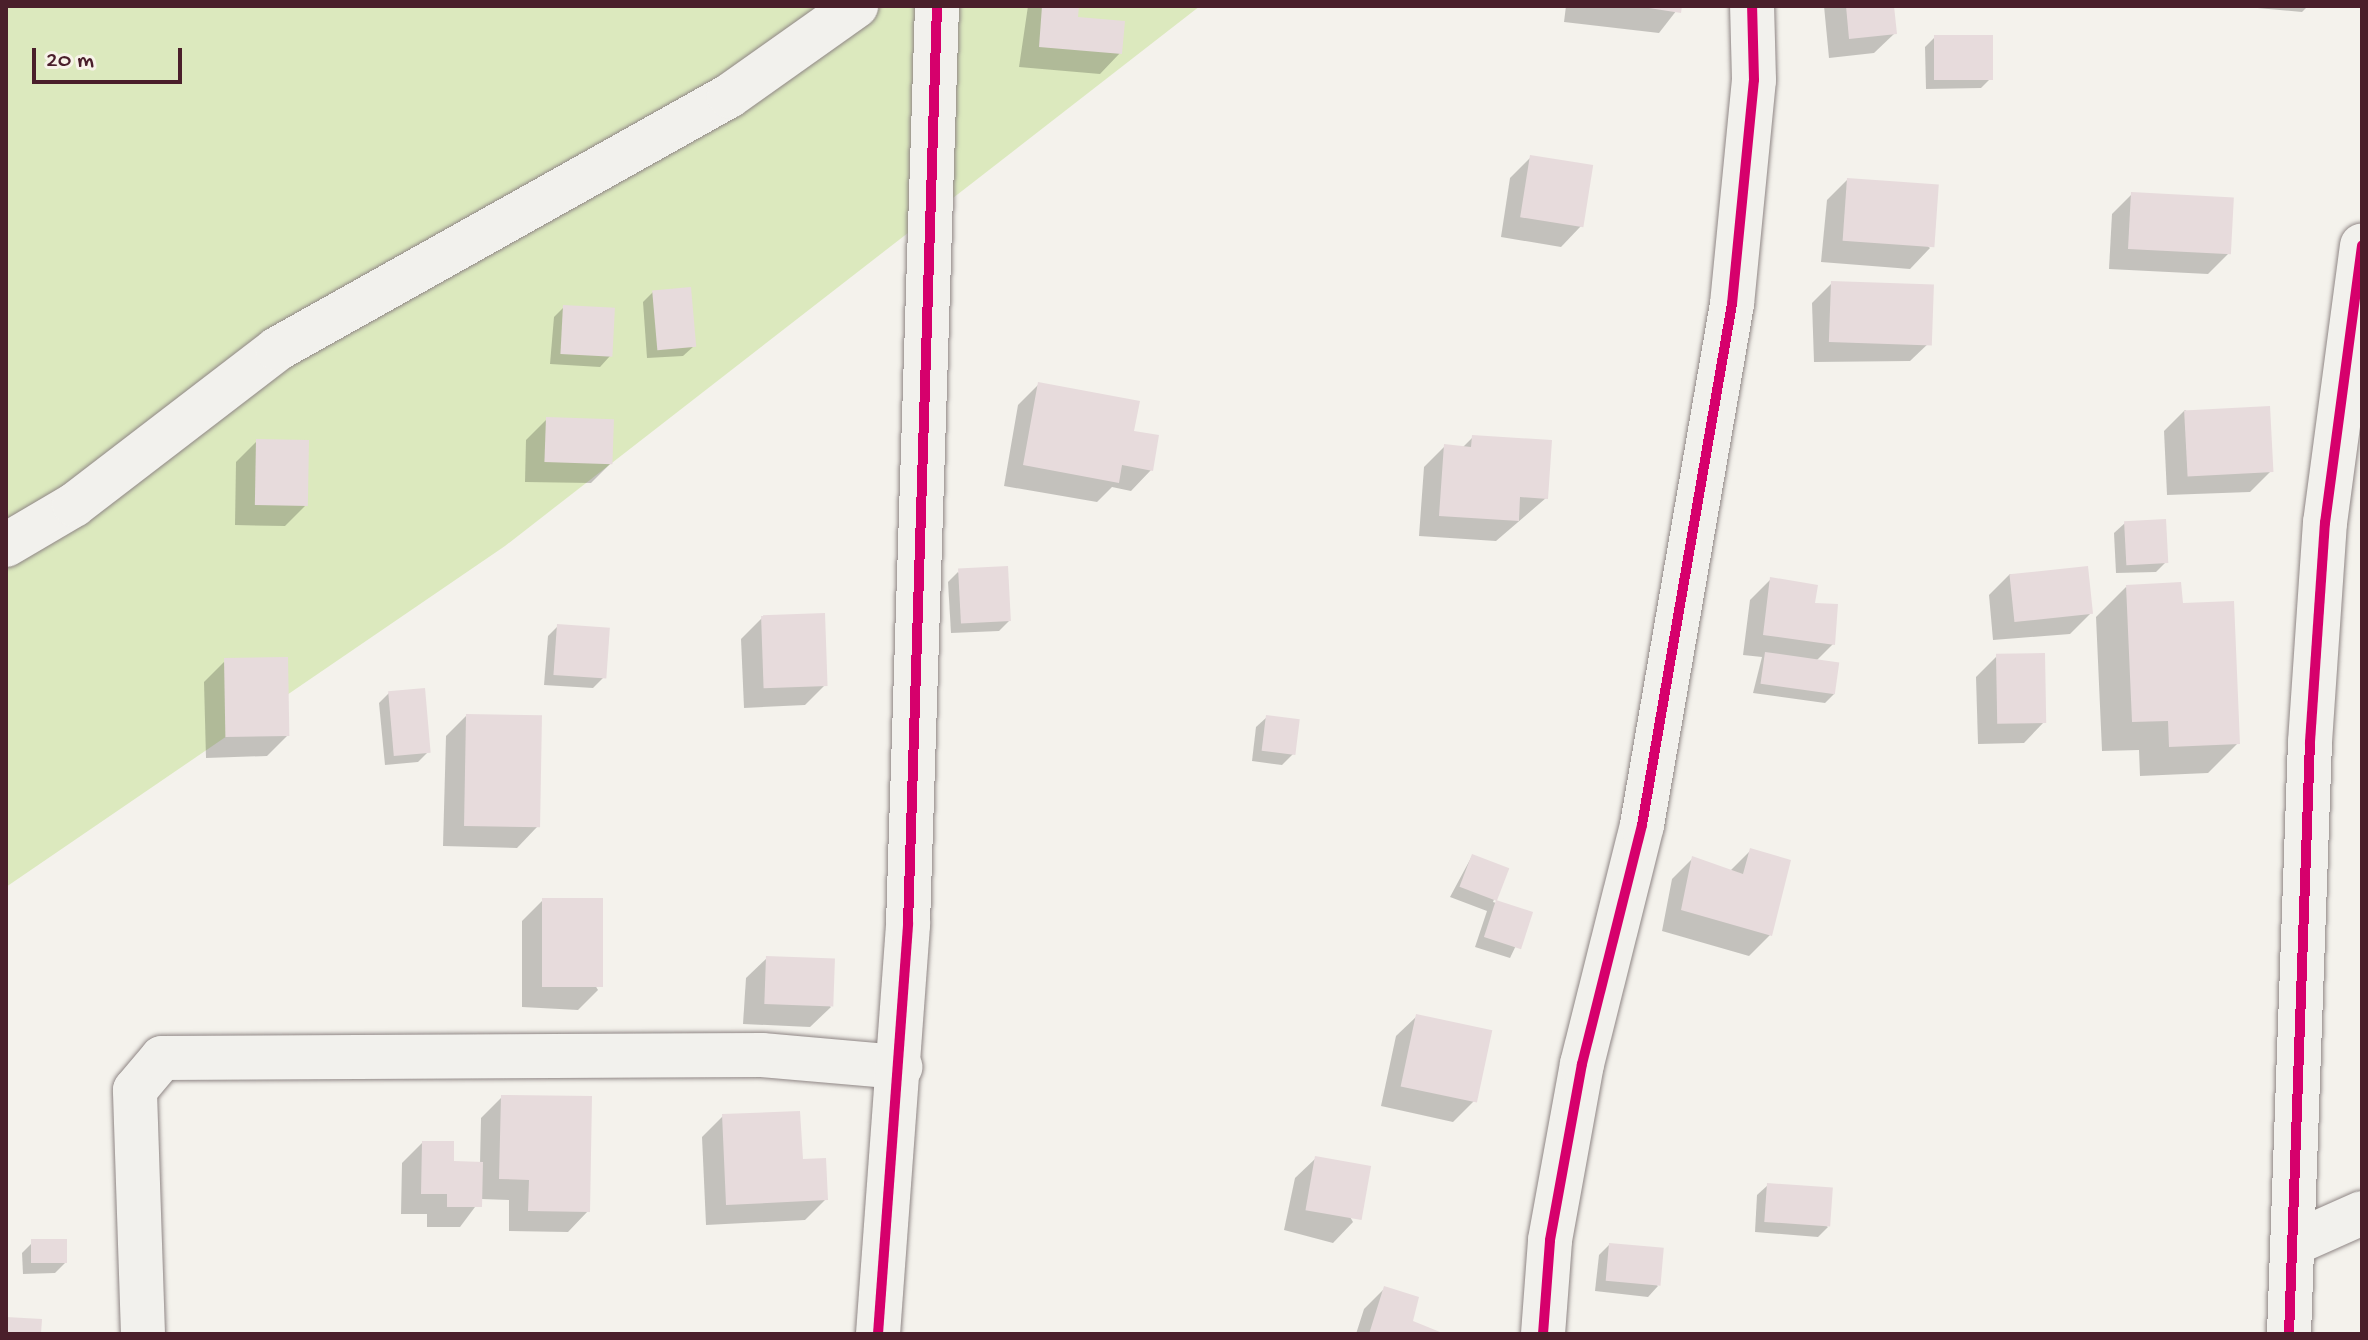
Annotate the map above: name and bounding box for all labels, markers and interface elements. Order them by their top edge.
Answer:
scale bar [36,32,186,82]
text: 20 m [46,47,94,76]

